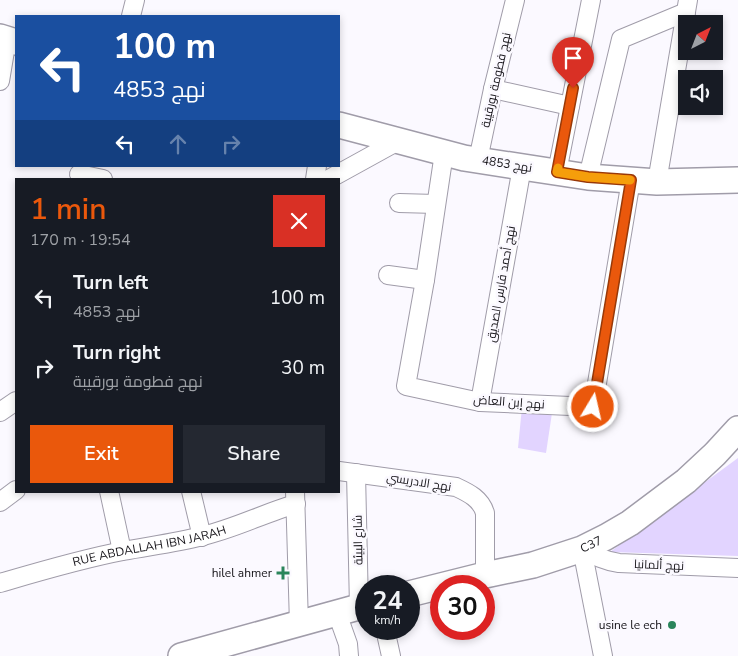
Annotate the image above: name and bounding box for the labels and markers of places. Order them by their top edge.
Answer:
pin [552,37,594,88]
place label: hilel ahmer [212,565,273,581]
marker: hilel ahmer [276,566,290,580]
place label: usine le ech [599,617,662,633]
marker: usine le ech [666,619,678,631]

